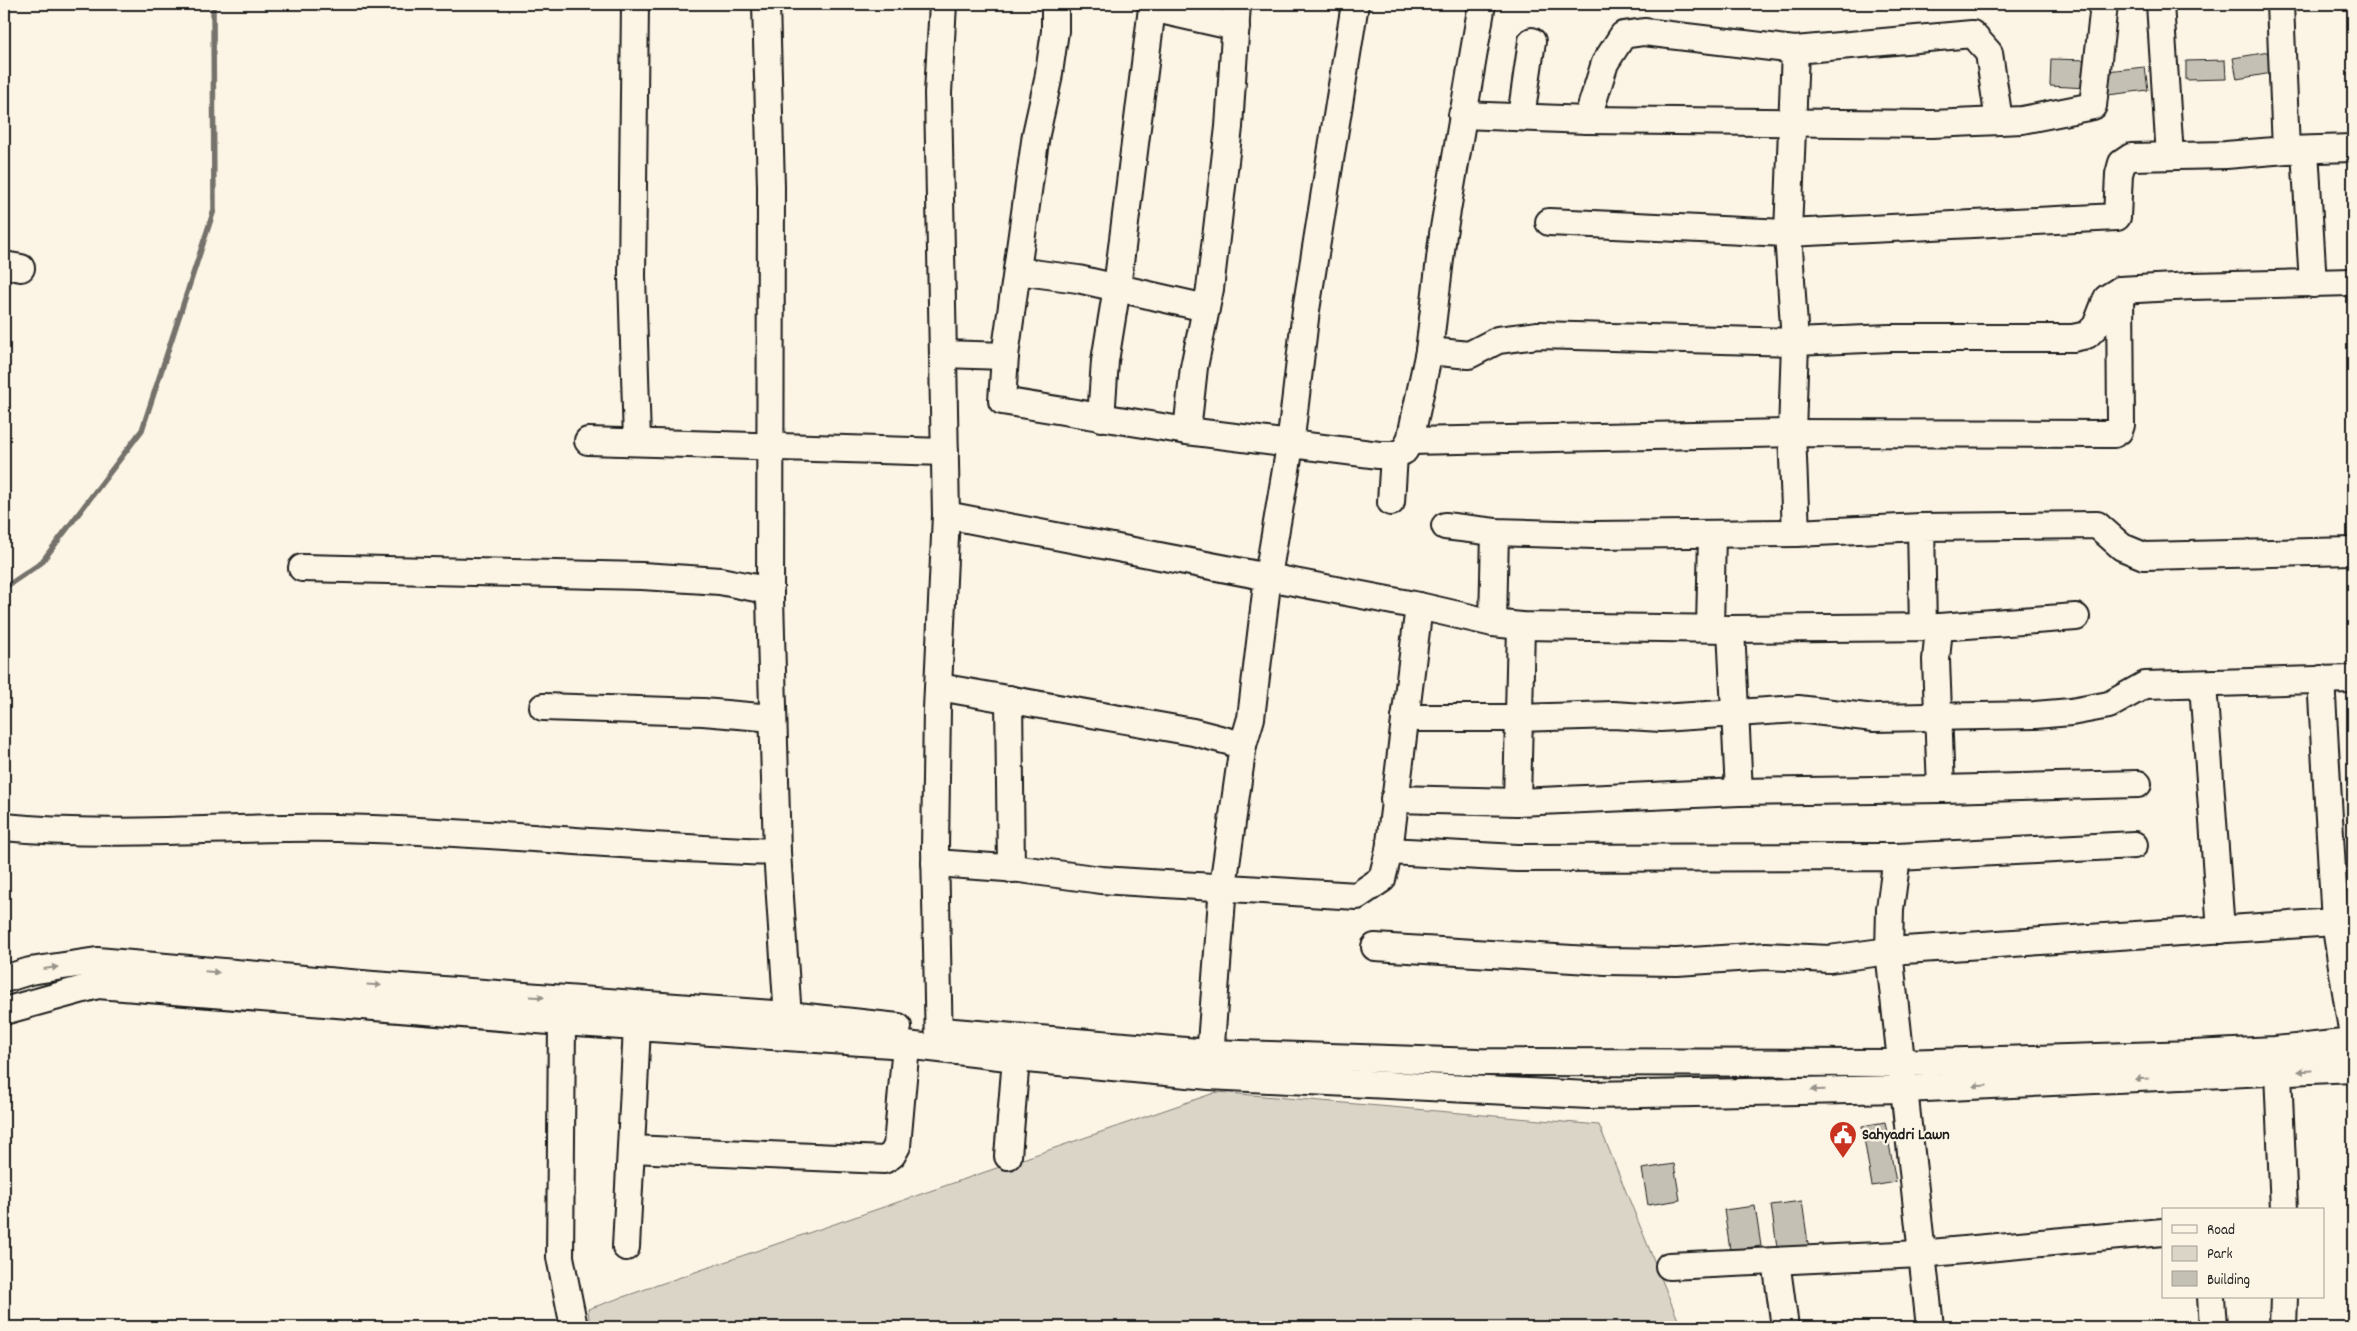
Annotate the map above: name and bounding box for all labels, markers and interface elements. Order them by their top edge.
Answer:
one-way arrow [43,964,59,972]
one-way arrow [205,968,221,976]
one-way arrow [367,982,383,990]
one-way arrow [529,993,545,1001]
one-way arrow [2296,1067,2312,1075]
one-way arrow [2134,1075,2150,1083]
one-way arrow [1972,1082,1988,1090]
one-way arrow [1809,1086,1825,1094]
public building icon: Sahyadri Lawn [1828,1120,1858,1159]
place label: Sahyadri Lawn [1862,1124,1950,1147]
legend [2162,1208,2324,1298]
text: Road [2207,1220,2235,1242]
text: Park [2207,1244,2233,1266]
text: Building [2207,1270,2250,1292]

